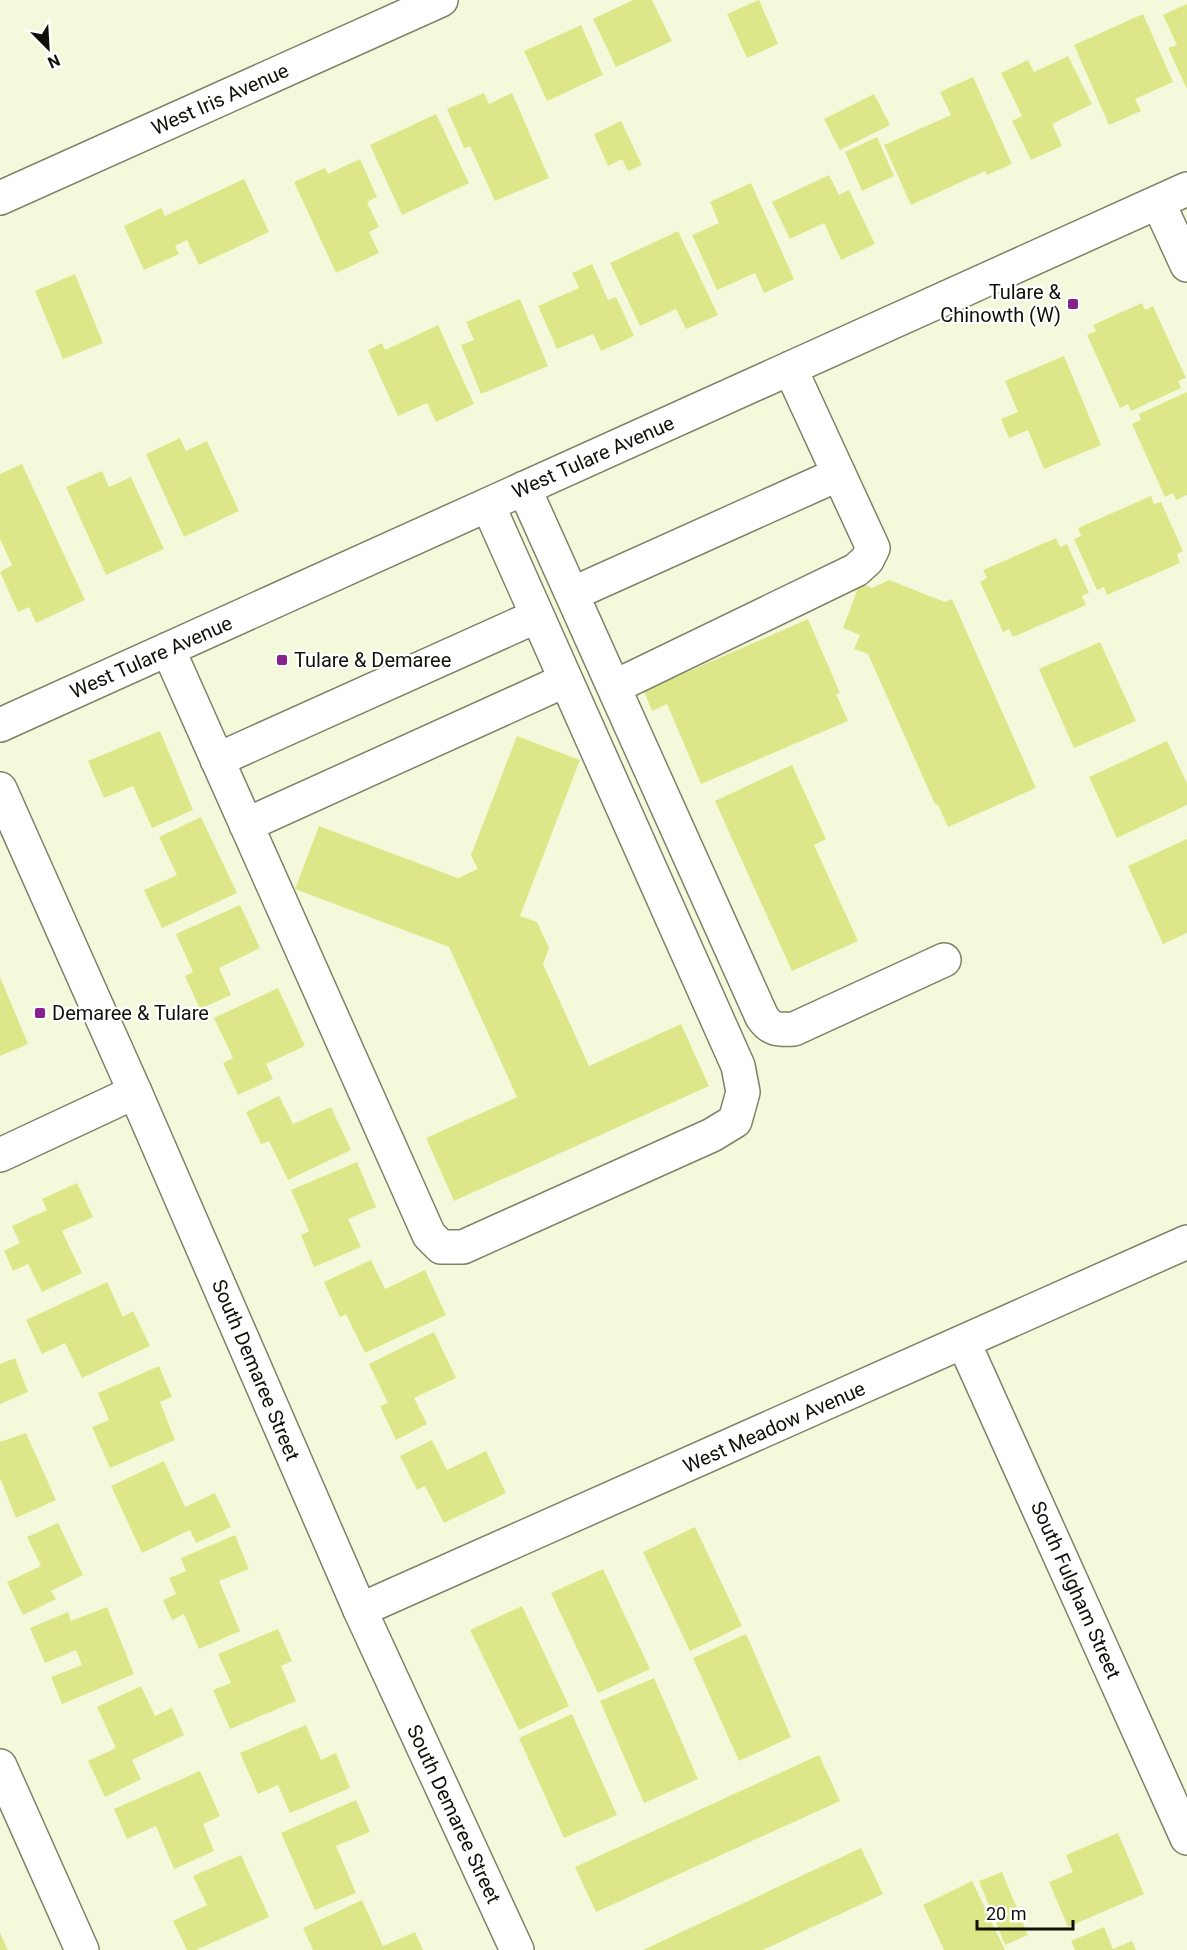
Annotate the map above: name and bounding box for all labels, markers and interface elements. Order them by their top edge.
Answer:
north arrow [18,18,78,78]
text: N [45,50,63,72]
street label: West Iris Avenue [148,58,292,140]
place label: Tulare & Chinowth (W) [940,280,1062,327]
marker: Tulare & Chinowth (W) [1066,297,1080,311]
street label: West Tulare Avenue [508,410,678,504]
street label: West Tulare Avenue [66,610,236,704]
place label: Tulare & Demaree [294,648,451,672]
marker: Tulare & Demaree [275,653,289,667]
place label: Demaree & Tulare [52,1001,209,1025]
marker: Demaree & Tulare [33,1006,47,1020]
street label: South Demaree Street [207,1276,305,1464]
street label: West Meadow Avenue [679,1376,869,1478]
street label: South Fulgham Street [1026,1497,1126,1683]
street label: South Demaree Street [402,1721,506,1907]
scale bar [977,1893,1073,1931]
text: 20 m [986,1903,1026,1924]

